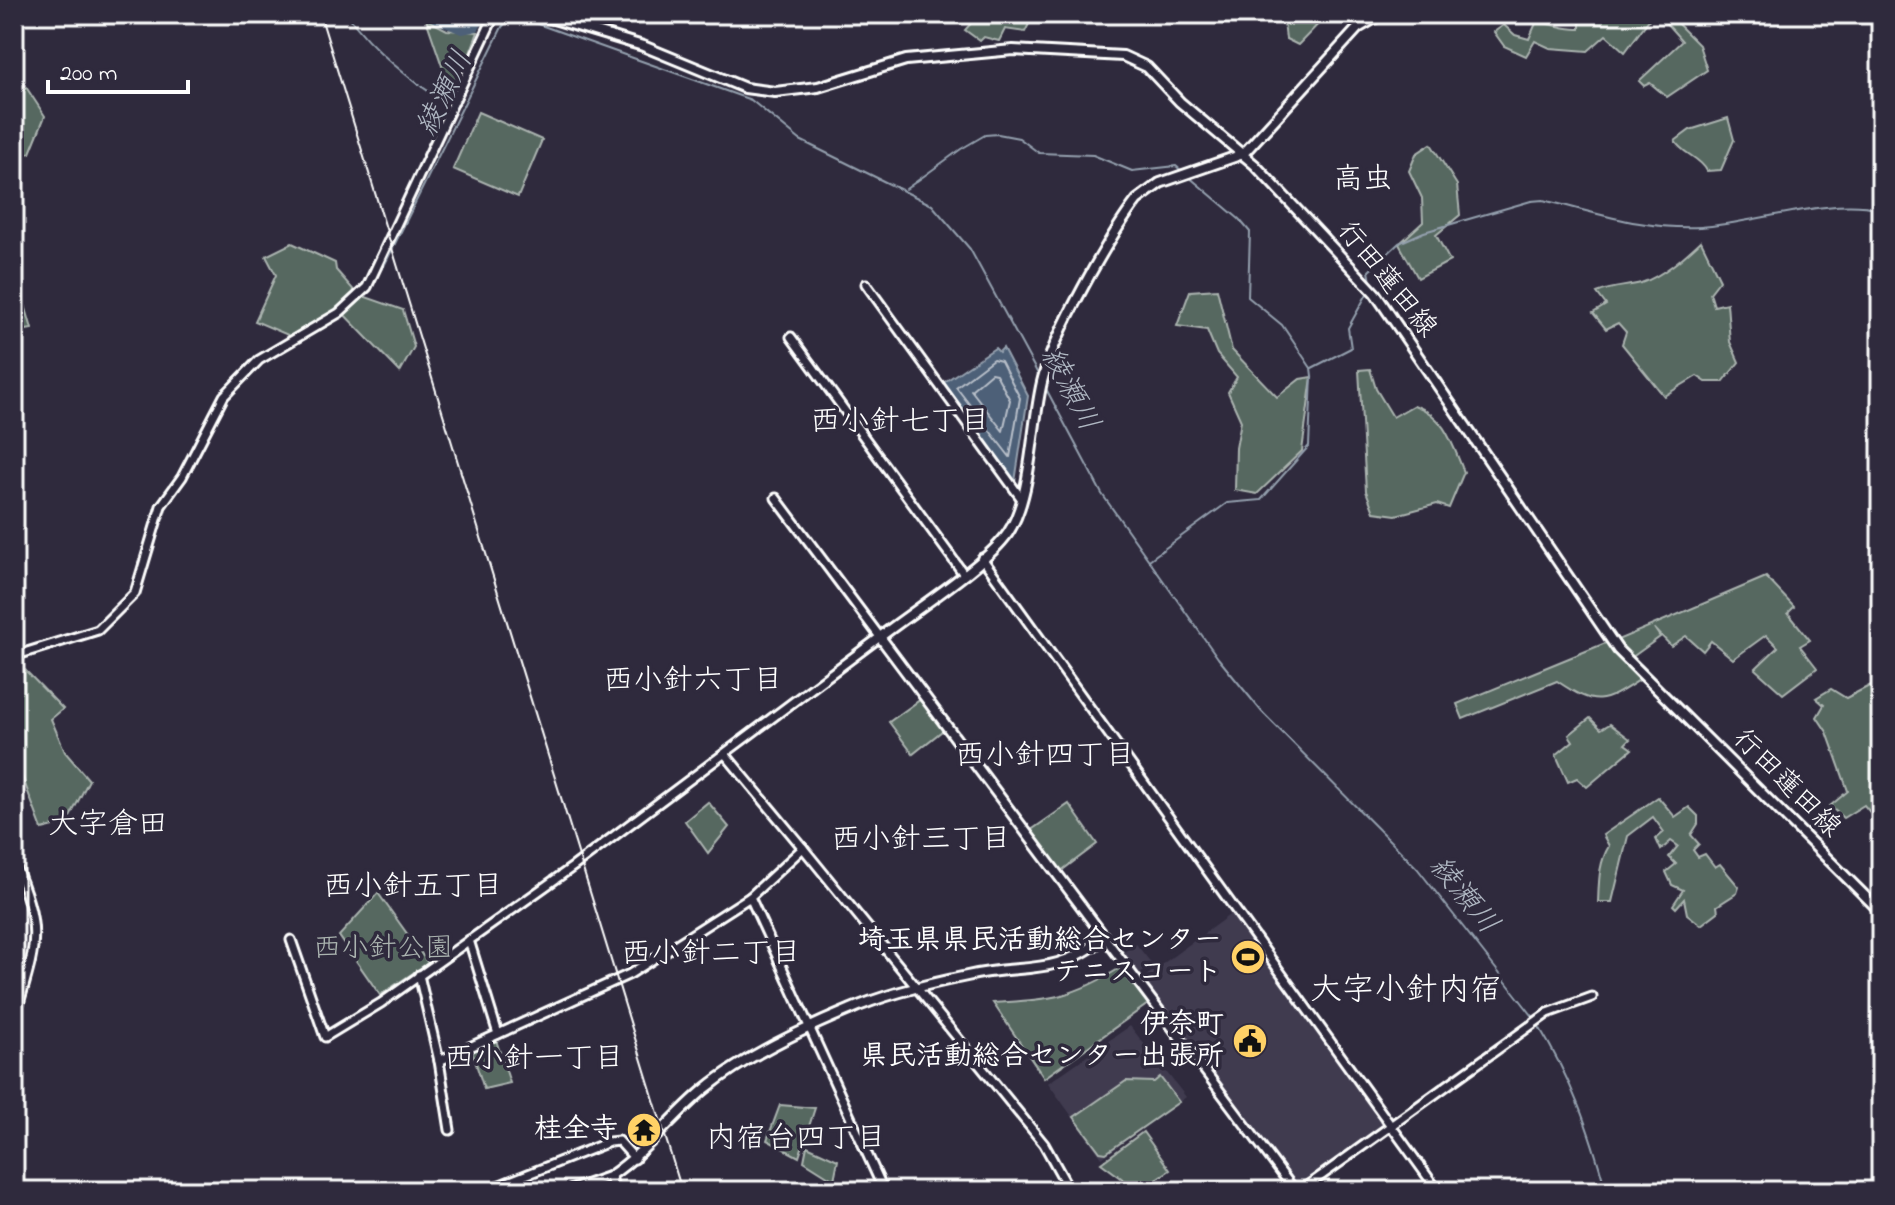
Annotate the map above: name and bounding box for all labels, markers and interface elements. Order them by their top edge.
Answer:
scale bar [48,44,188,94]
water label: 綾瀬川 [406,44,486,144]
text: 200 m [60,57,117,92]
district label: 高虫 [1333,159,1393,203]
street label: 行田蓮田線 [1326,213,1446,347]
water label: 綾瀬川 [1028,340,1110,440]
district label: 西小針七丁目 [810,401,990,445]
district label: 西小針六丁目 [603,660,783,704]
street label: 行田蓮田線 [1722,720,1850,848]
district label: 西小針四丁目 [955,735,1135,779]
district label: 大字倉田 [48,804,168,848]
district label: 西小針三丁目 [831,819,1011,863]
water label: 綾瀬川 [1418,847,1508,945]
district label: 西小針五丁目 [323,866,503,910]
place label: 埼玉県県民活動総合センター テニスコート [858,921,1222,994]
park label: 西小針公園 [313,929,453,970]
district label: 西小針二丁目 [621,933,801,977]
sports icon: 埼玉県県民活動総合センター テニスコート [1229,938,1267,976]
district label: 大字小針内宿 [1310,968,1502,1015]
place label: 伊奈町 県民活動総合センター出張所 [860,1005,1224,1078]
public building icon: 伊奈町 県民活動総合センター出張所 [1231,1022,1269,1060]
district label: 西小針一丁目 [444,1038,624,1082]
place label: 桂全寺 [534,1110,618,1151]
temple icon: 桂全寺 [625,1111,663,1149]
district label: 内宿台四丁目 [706,1118,886,1162]

